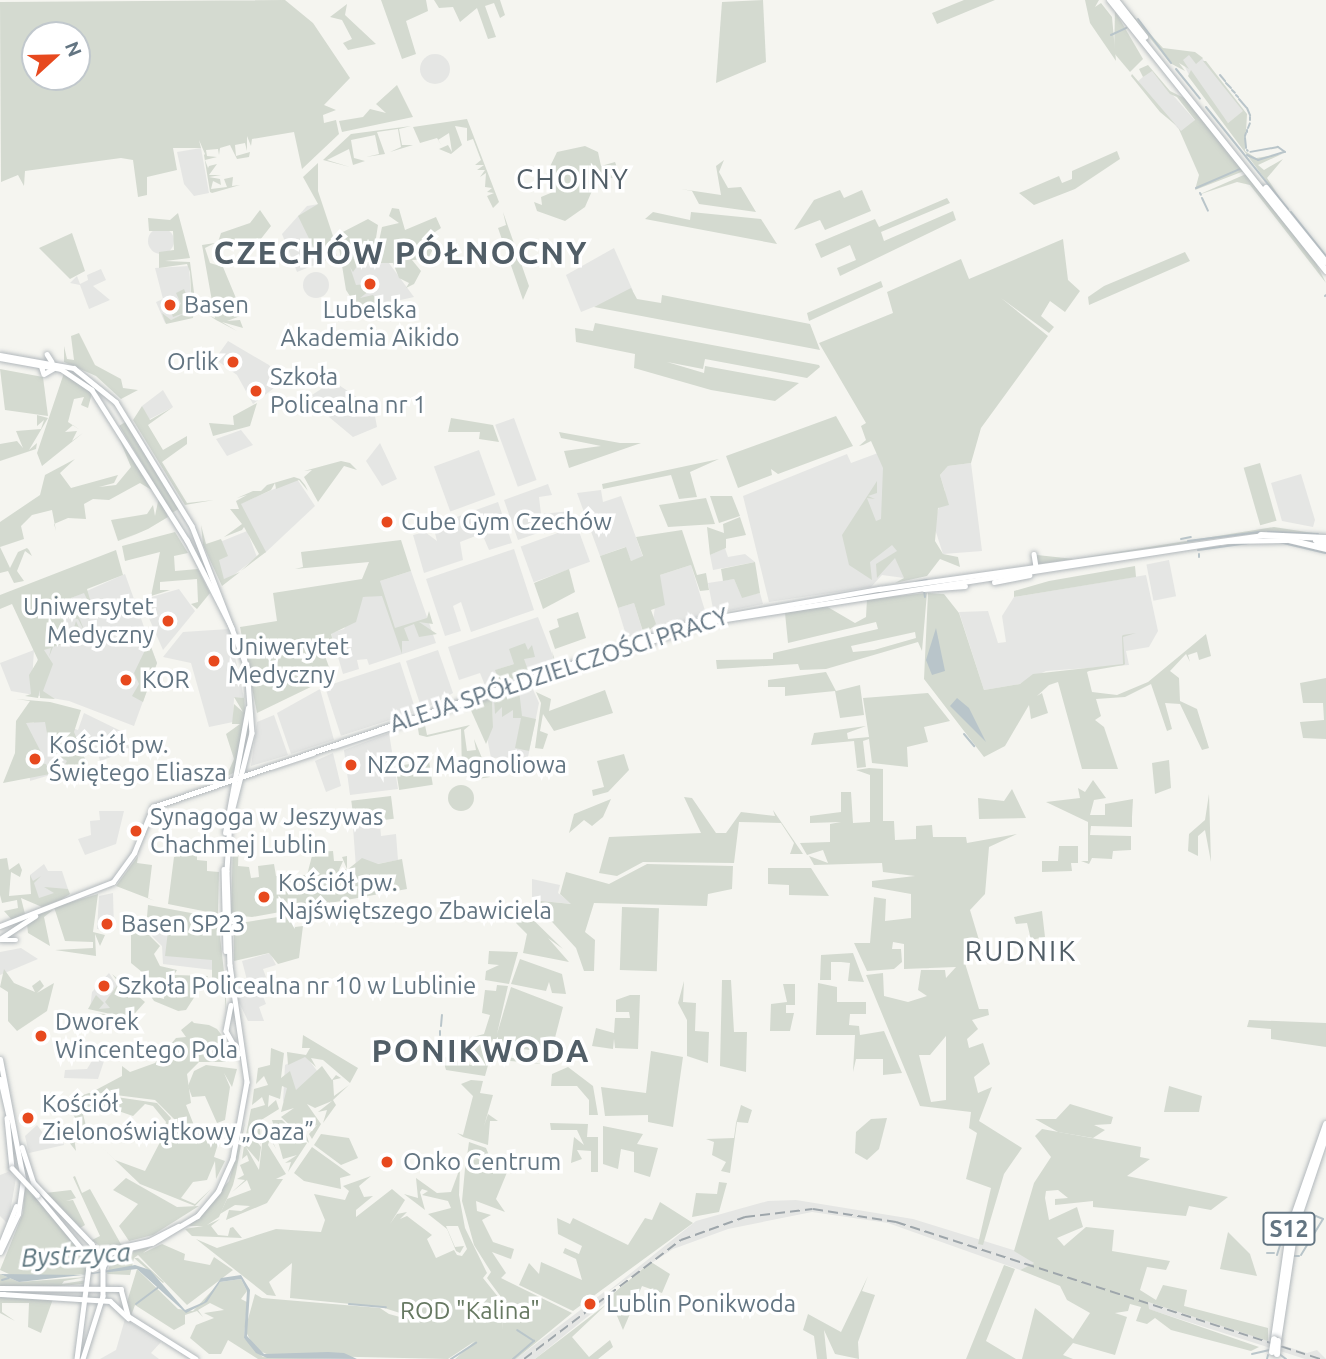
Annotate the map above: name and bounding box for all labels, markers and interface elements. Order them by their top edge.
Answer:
north arrow [21,21,91,91]
text: N [61,38,86,60]
district label: CHOINY [517,162,629,196]
district label: CZECHÓW PÓŁNOCNY [215,233,587,271]
marker: Lubelska Akademia Aikido [362,276,378,292]
place label: Basen [184,291,249,319]
place label: Lubelska Akademia Aikido [280,296,460,352]
marker: Basen [162,297,178,313]
place label: Orlik [167,348,219,376]
marker: Orlik [225,354,241,370]
place label: Szkoła Policealna nr 1 [270,363,427,419]
marker: Szkoła Policealna nr 1 [248,383,264,399]
place label: Cube Gym Czechów [401,508,612,536]
marker: Cube Gym Czechów [379,514,395,530]
place label: Uniwersytet Medyczny [23,593,154,649]
street label: ALEJA SPÓŁDZIELCZOŚCI PRACY [386,602,732,738]
marker: Uniwersytet Medyczny [160,613,176,629]
place label: Uniwerytet Medyczny [228,633,349,689]
marker: Uniwerytet Medyczny [206,653,222,669]
place label: KOR [142,666,190,694]
marker: KOR [116,670,136,690]
place label: Kościół pw. Świętego Eliasza [49,731,227,787]
marker: Kościół pw. Świętego Eliasza [27,751,43,767]
place label: NZOZ Magnoliowa [367,751,567,779]
marker: NZOZ Magnoliowa [341,755,361,775]
place label: Synagoga w Jeszywas Chachmej Lublin [150,803,383,859]
marker: Synagoga w Jeszywas Chachmej Lublin [128,823,144,839]
place label: Kościół pw. Najświętszego Zbawiciela [278,869,552,925]
marker: Kościół pw. Najświętszego Zbawiciela [256,889,272,905]
place label: Basen SP23 [121,910,245,938]
marker: Basen SP23 [99,916,115,932]
district label: RUDNIK [965,934,1077,968]
place label: Szkoła Policealna nr 10 w Lublinie [118,972,476,1000]
marker: Szkoła Policealna nr 10 w Lublinie [96,978,112,994]
place label: Dworek Wincentego Pola [55,1008,238,1064]
marker: Dworek Wincentego Pola [33,1028,49,1044]
district label: PONIKWODA [373,1031,589,1069]
place label: Kościół Zielonoświątkowy „Oaza” [42,1090,314,1146]
marker: Kościół Zielonoświątkowy „Oaza” [20,1110,36,1126]
place label: Onko Centrum [403,1148,561,1176]
marker: Onko Centrum [377,1152,397,1172]
road number: S12 [1261,1210,1317,1248]
water label: Bystrzyca [20,1237,132,1273]
place label: Lublin Ponikwoda [606,1290,796,1318]
marker: Lublin Ponikwoda [580,1294,600,1314]
park label: ROD "Kalina" [400,1297,540,1325]

